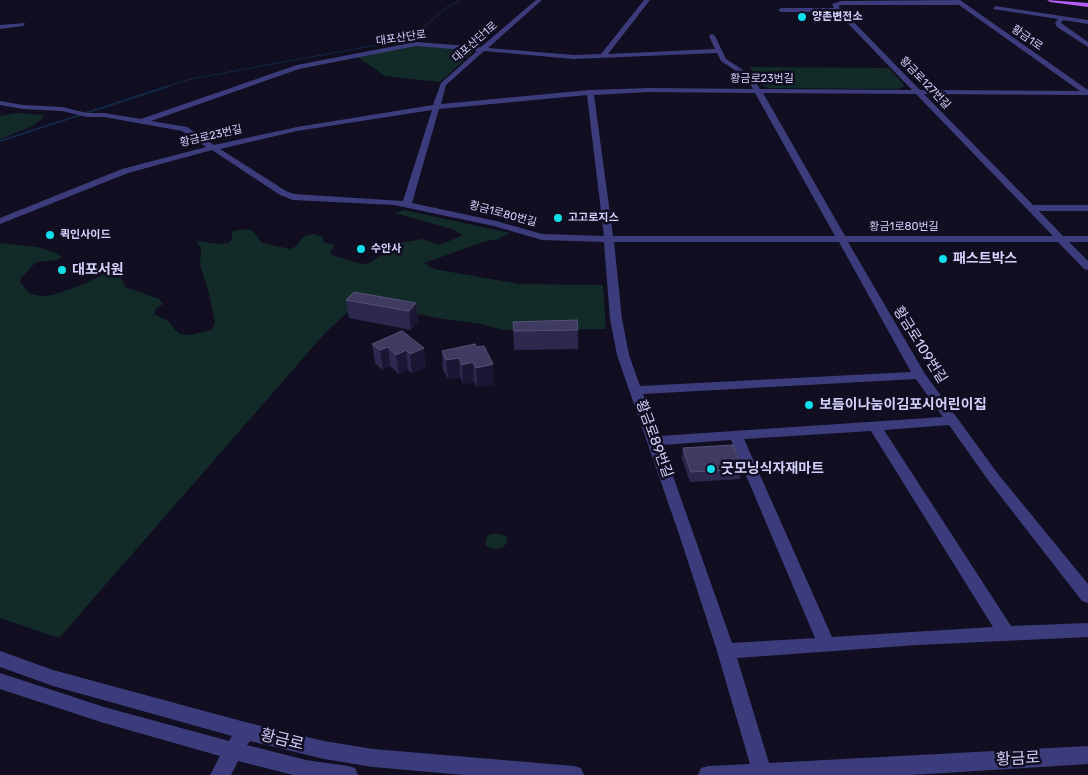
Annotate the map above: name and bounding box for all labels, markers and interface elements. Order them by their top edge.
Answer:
place label: 양촌변전소 [812,10,863,24]
marker: 양촌변전소 [796,11,808,23]
street label: 대포산단1로 [450,19,500,65]
street label: 황금1로 [1009,23,1045,53]
street label: 대포산단로 [375,28,427,48]
street label: 황금로127번길 [897,54,953,112]
street label: 황금로23번길 [730,72,794,86]
street label: 황금로23번길 [178,122,244,150]
street label: 황금1로80번길 [468,199,538,229]
place label: 고고로지스 [568,211,619,225]
marker: 고고로지스 [552,212,564,224]
street label: 황금1로80번길 [869,220,939,234]
place label: 퀵인사이드 [60,228,111,242]
marker: 퀵인사이드 [44,229,56,241]
place label: 수안사 [371,242,401,256]
marker: 수안사 [355,243,367,255]
place label: 패스트박스 [953,251,1017,267]
marker: 패스트박스 [937,253,949,265]
place label: 대포서원 [72,262,124,278]
marker: 대포서원 [56,264,68,276]
street label: 황금로109번길 [890,303,950,387]
place label: 보듬이나눔이김포시어린이집 [819,397,986,413]
street label: 황금로89번길 [632,398,676,480]
marker: 보듬이나눔이김포시어린이집 [803,399,815,411]
place label: 굿모닝식자재마트 [721,461,824,477]
marker: 굿모닝식자재마트 [705,463,717,475]
street label: 황금로 [258,725,306,755]
street label: 황금로 [995,748,1041,770]

